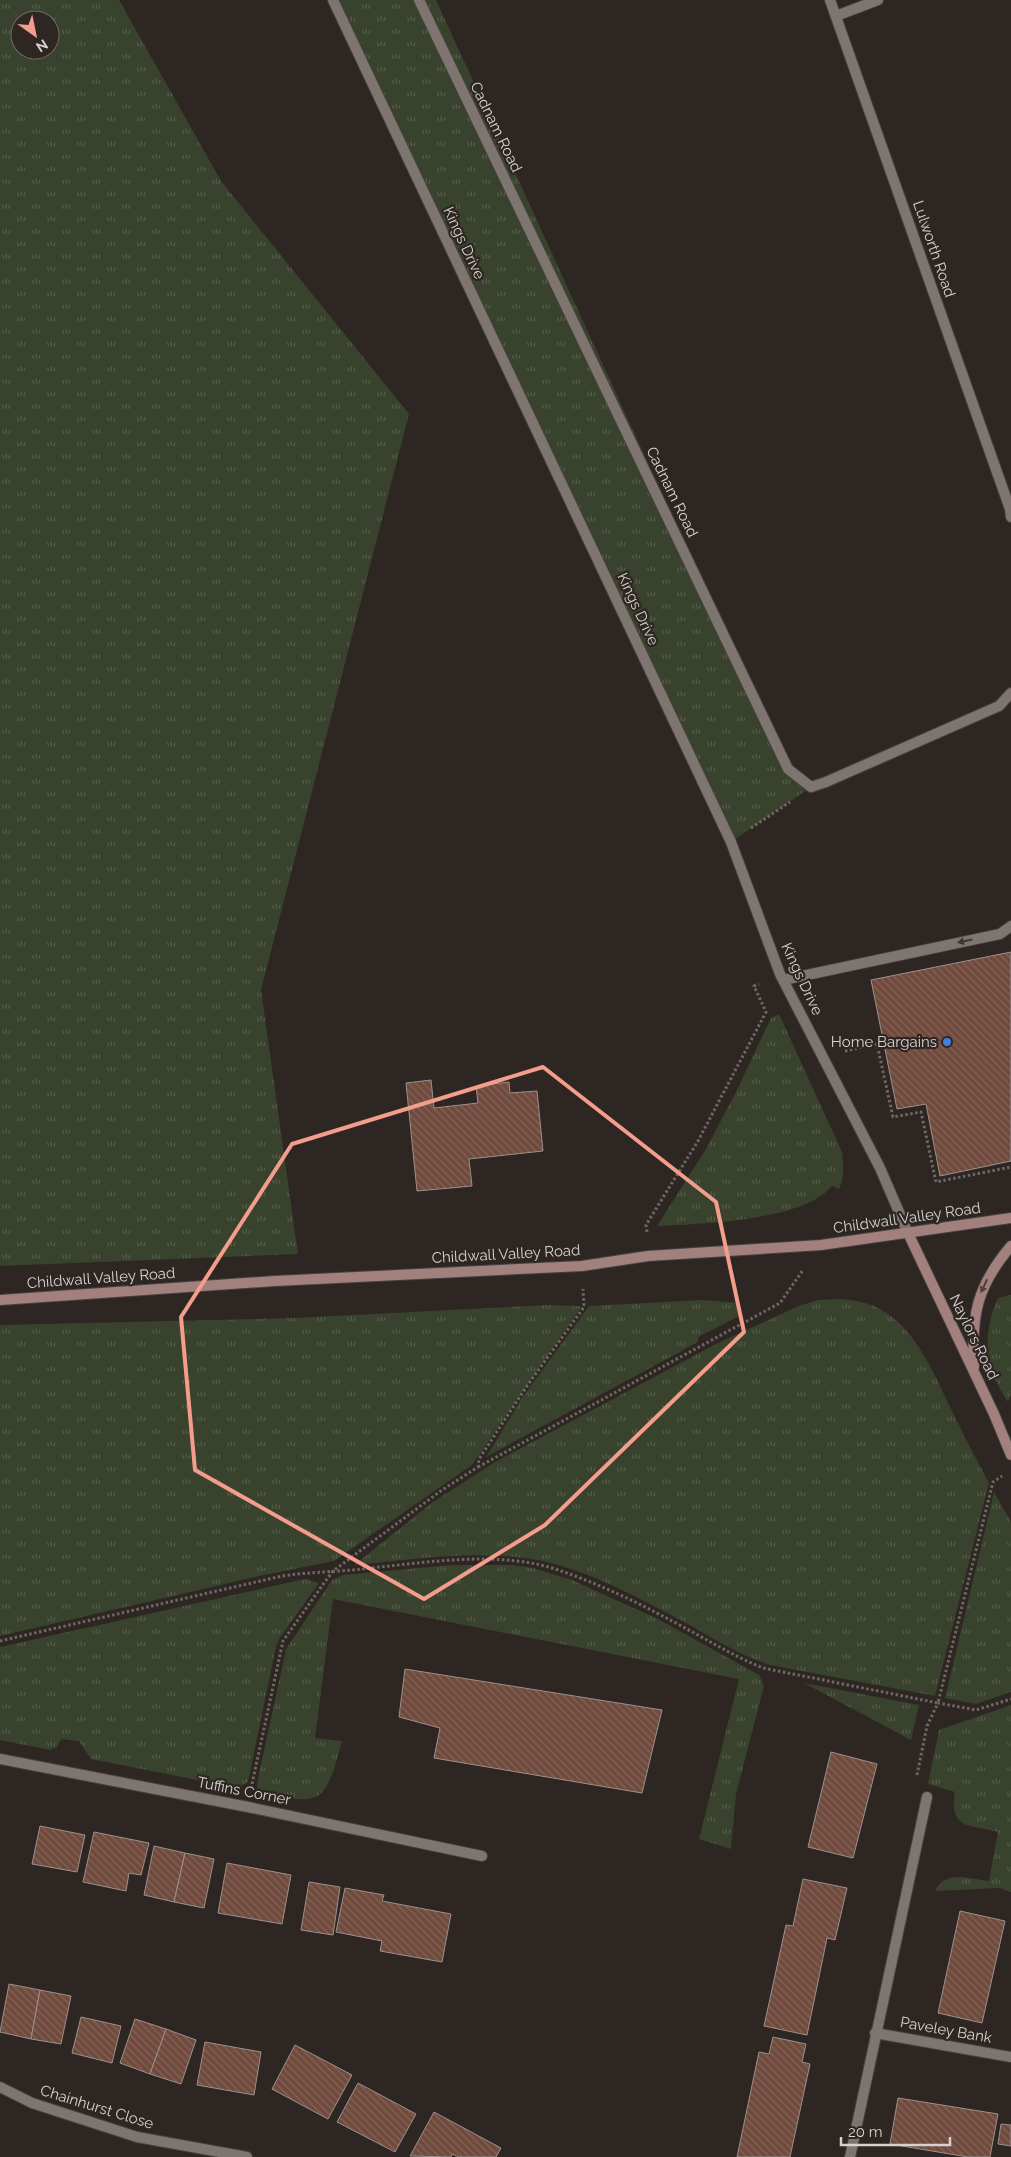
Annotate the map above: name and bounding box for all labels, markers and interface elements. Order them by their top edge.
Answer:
north arrow [10,10,60,60]
text: N [33,36,51,56]
street label: Cadnam Road [466,79,526,175]
street label: Lulworth Road [909,198,959,300]
street label: Kings Drive [439,204,489,282]
street label: Cadnam Road [642,444,702,540]
street label: Kings Drive [613,570,663,648]
one-way arrow [958,937,973,945]
street label: Kings Drive [777,940,827,1018]
place label: Home Bargains [831,1033,937,1051]
marker: Home Bargains [941,1036,953,1048]
street label: Childwall Valley Road [832,1199,982,1237]
street label: Childwall Valley Road [431,1241,581,1267]
street label: Childwall Valley Road [26,1264,176,1292]
one-way arrow [980,1279,988,1293]
street label: Naylors Road [946,1291,1002,1383]
street label: Tuffins Corner [196,1773,293,1809]
street label: Paveley Bank [899,2013,993,2047]
street label: Chainhurst Close [38,2081,156,2133]
scale bar [841,2114,950,2146]
text: 20 m [848,2123,883,2141]

